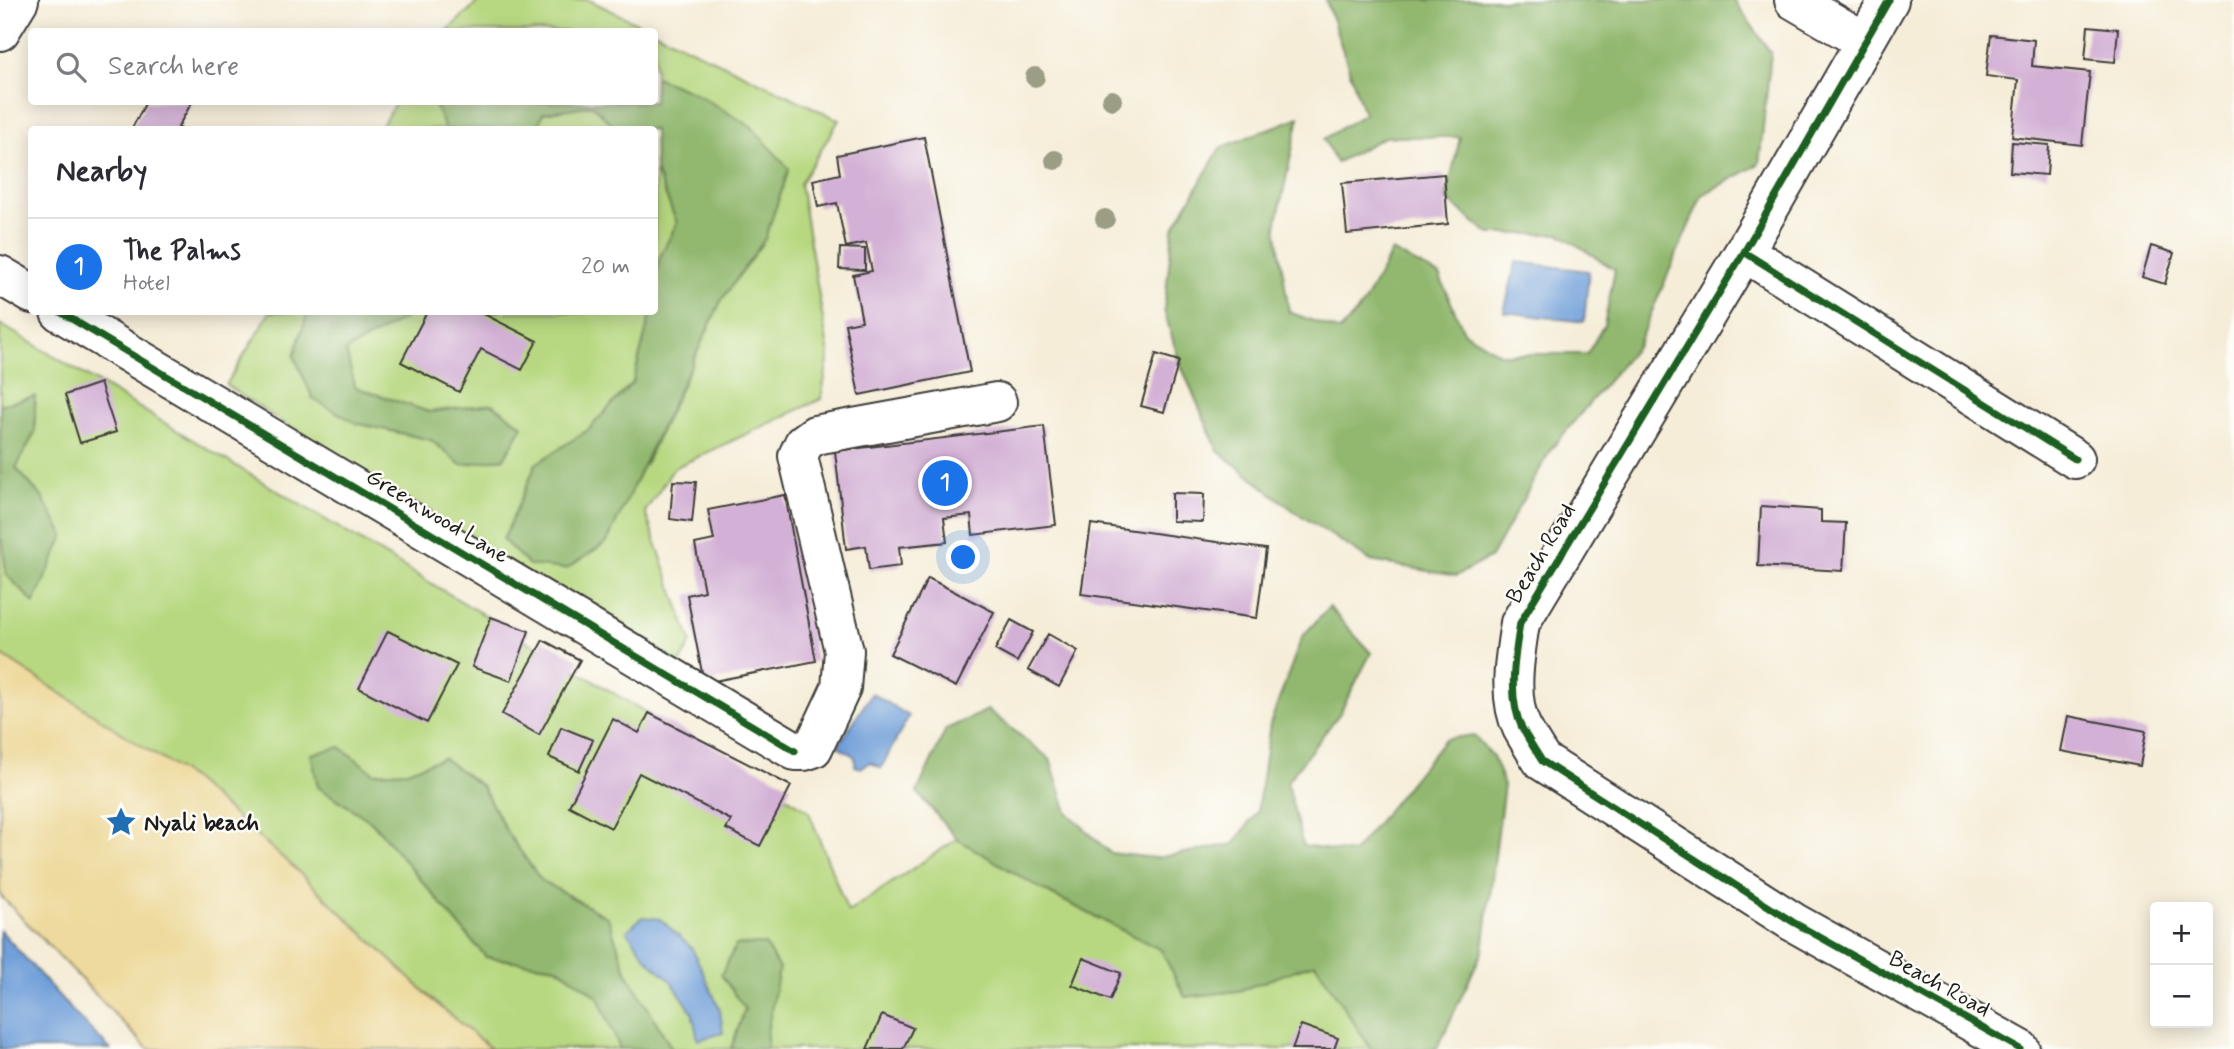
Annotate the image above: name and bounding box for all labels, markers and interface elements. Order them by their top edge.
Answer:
search box [28,28,658,105]
icon: search [52,48,90,86]
text: Search here [108,50,239,84]
text: Nearby [56,152,147,191]
text: The Palms [123,235,241,269]
text: 1 [74,252,84,282]
text: 20 m [581,252,630,282]
text: Hotel [123,269,170,299]
pin: 1 [922,457,968,509]
street label: Greenwood Lane [360,462,514,571]
street label: Beach Road [1500,498,1583,610]
your location [946,540,980,574]
place icon: Nyali beach [104,805,138,839]
place label: Nyali beach [144,809,259,839]
map controls [2150,902,2213,1028]
button: + [2150,902,2213,965]
street label: Beach Road [1883,944,1995,1025]
button: − [2150,965,2213,1028]

